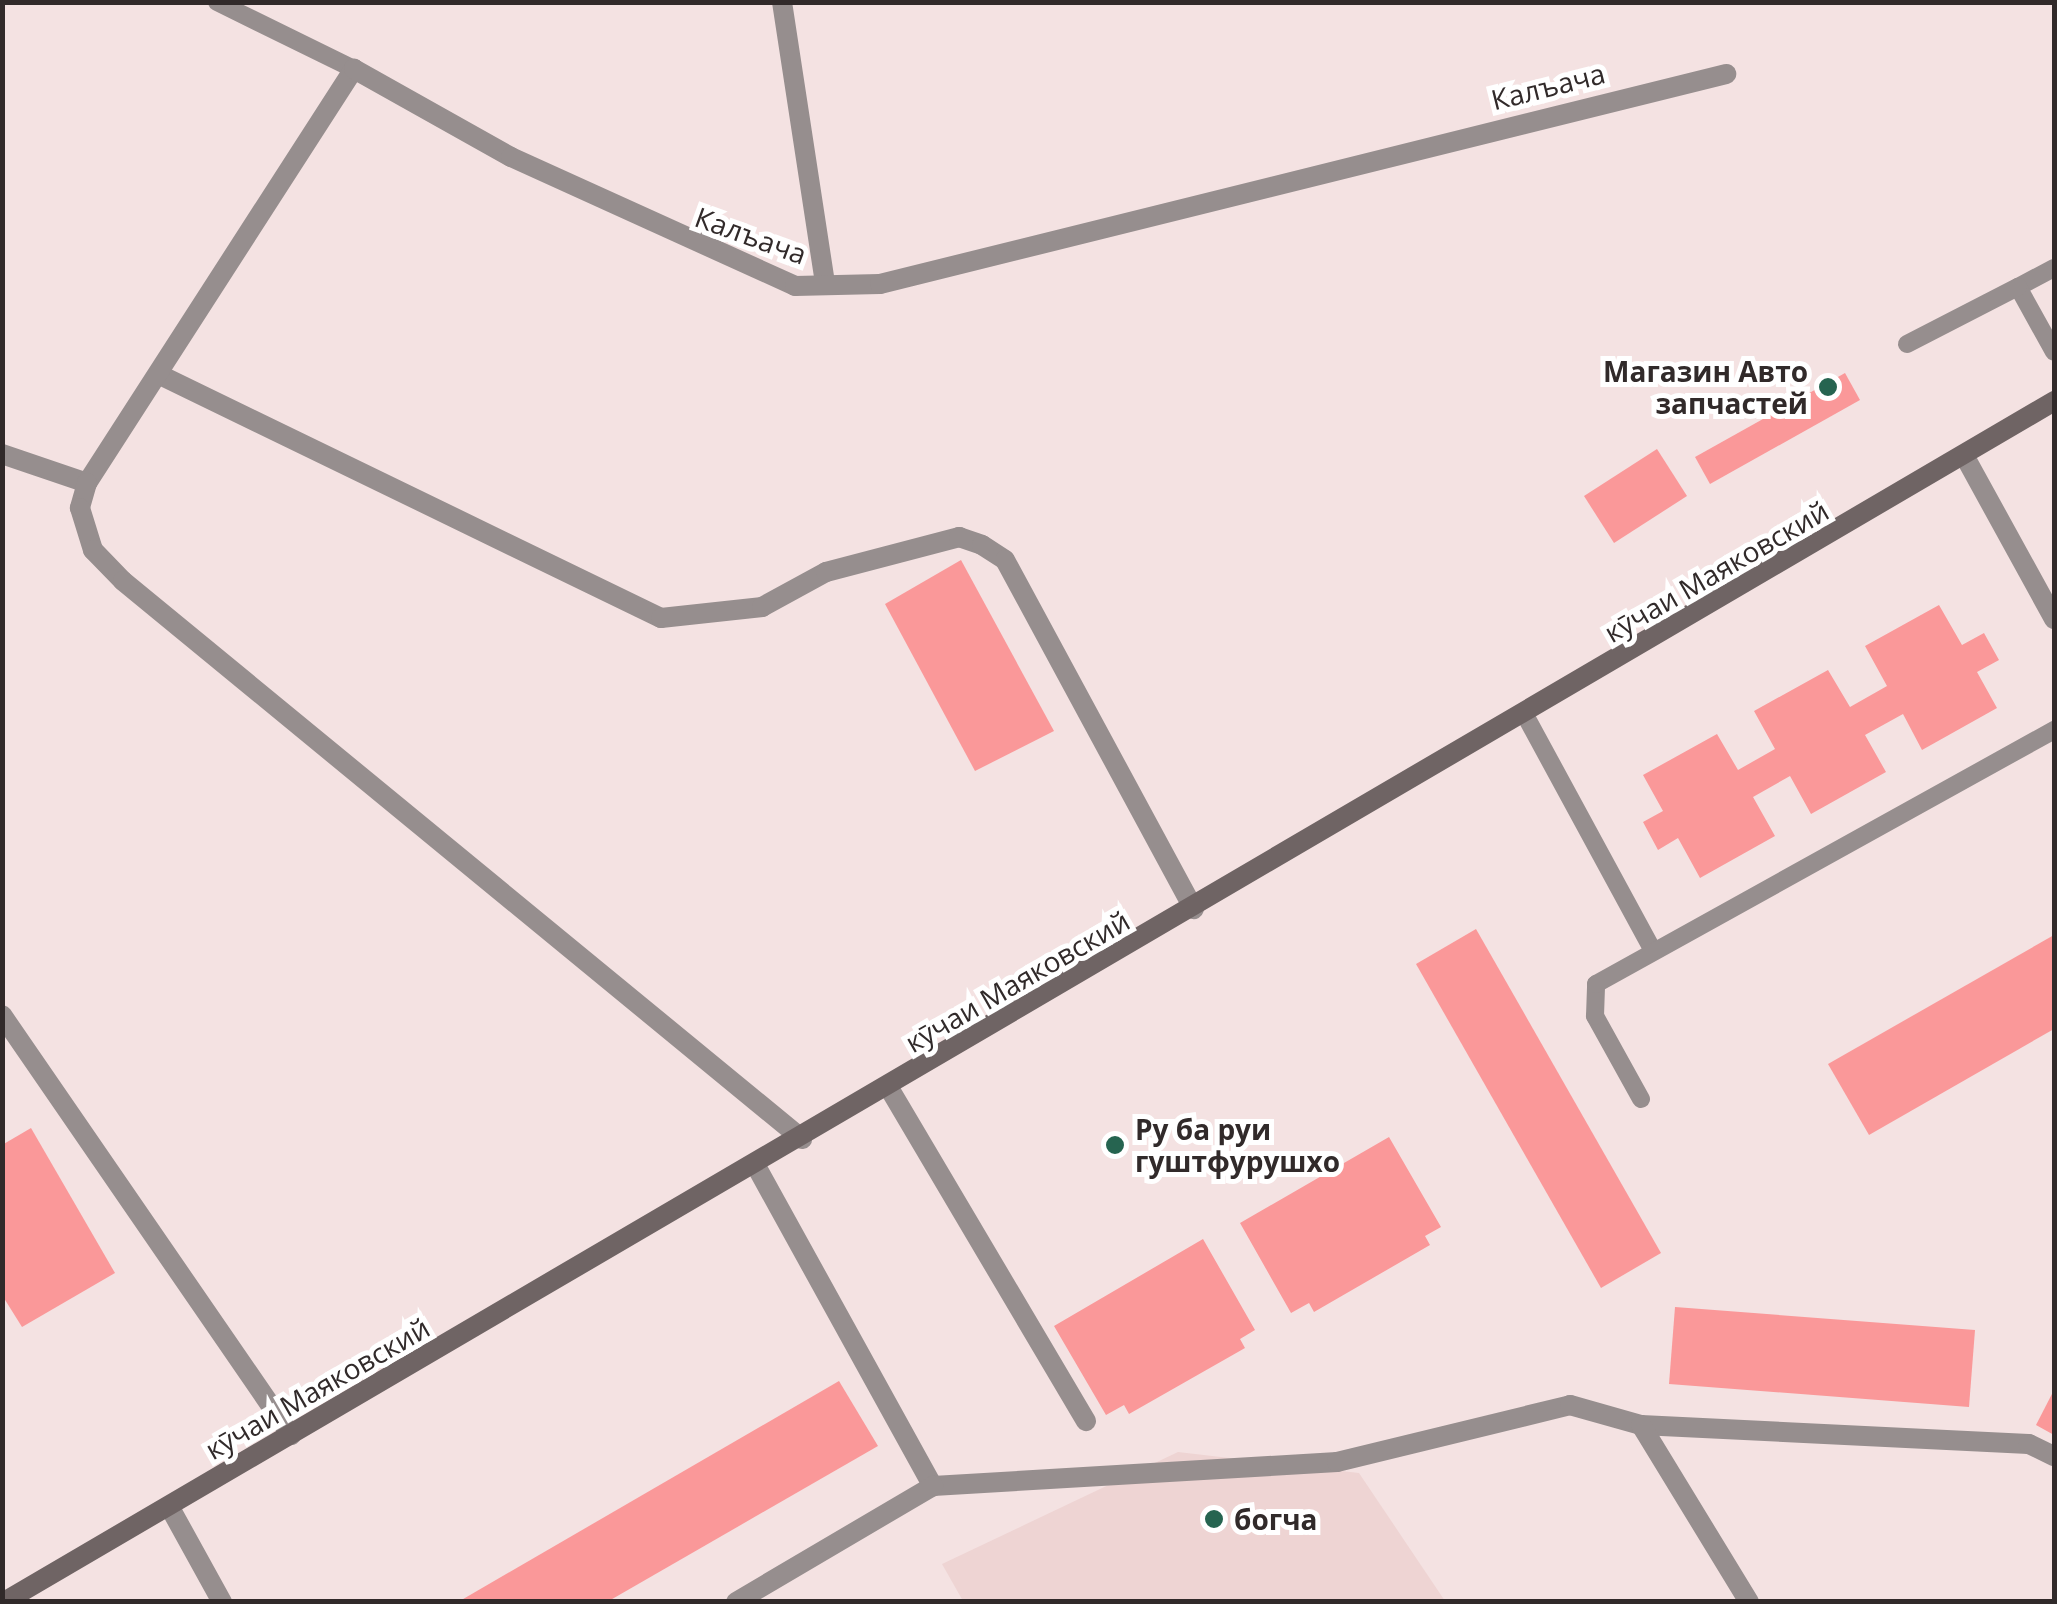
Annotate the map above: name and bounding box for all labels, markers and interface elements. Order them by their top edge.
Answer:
street label: Калъача [1488,56,1608,116]
street label: Калъача [691,199,811,271]
place label: Магазин Авто запчастей [1603,354,1808,420]
marker: Магазин Авто запчастей [1817,376,1839,398]
street label: кӯчаи Маяковский [1598,493,1834,649]
street label: кӯчаи Маяковский [899,903,1135,1059]
place label: Ру ба руи гуштфурушхо [1135,1112,1340,1178]
marker: Ру ба руи гуштфурушхо [1104,1134,1126,1156]
street label: кӯчаи Маяковский [199,1310,435,1466]
place label: богча [1234,1502,1317,1536]
marker: богча [1203,1508,1225,1530]

